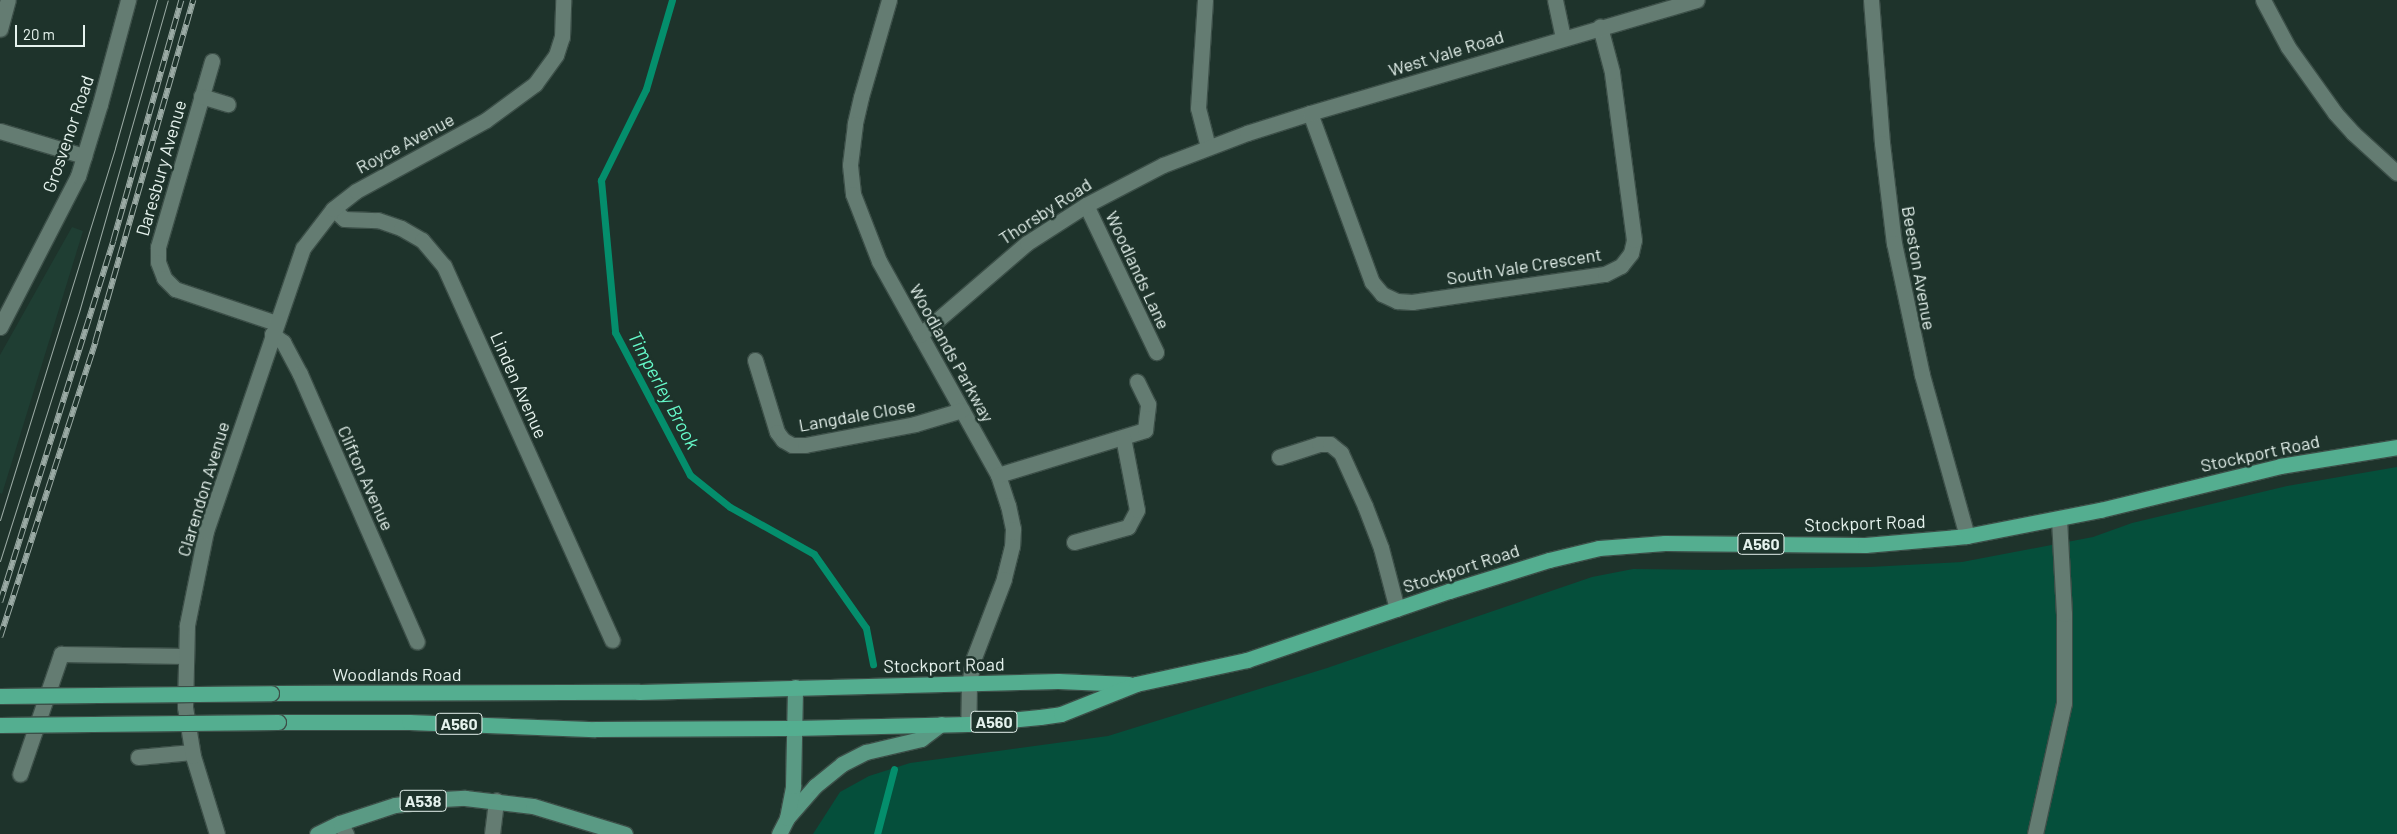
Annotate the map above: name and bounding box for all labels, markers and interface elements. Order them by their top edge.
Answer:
scale bar [18,15,88,47]
text: 20 m [23,25,55,43]
street label: West Vale Road [1386,25,1506,81]
street label: Grosvenor Road [38,73,98,195]
street label: Daresbury Avenue [131,98,191,238]
street label: Royce Avenue [352,108,458,178]
street label: Thorsby Road [995,173,1095,249]
street label: Beeston Avenue [1897,204,1941,332]
street label: Woodlands Lane [1101,207,1175,333]
street label: South Vale Crescent [1445,243,1603,289]
street label: Woodlands Parkway [905,280,999,426]
water label: Timperley Brook [623,327,705,453]
street label: Linden Avenue [486,328,552,442]
street label: Langdale Close [797,394,917,436]
street label: Clarendon Avenue [172,419,234,559]
street label: Clifton Avenue [333,422,399,534]
street label: Stockport Road [2198,430,2322,476]
street label: Stockport Road [1804,510,1926,536]
road number: A560 [1737,530,1785,558]
street label: Stockport Road [1400,539,1522,597]
street label: Stockport Road [883,653,1005,677]
street label: Woodlands Road [332,663,462,685]
road number: A560 [970,709,1018,736]
road number: A560 [435,711,483,738]
road number: A538 [399,788,447,814]

